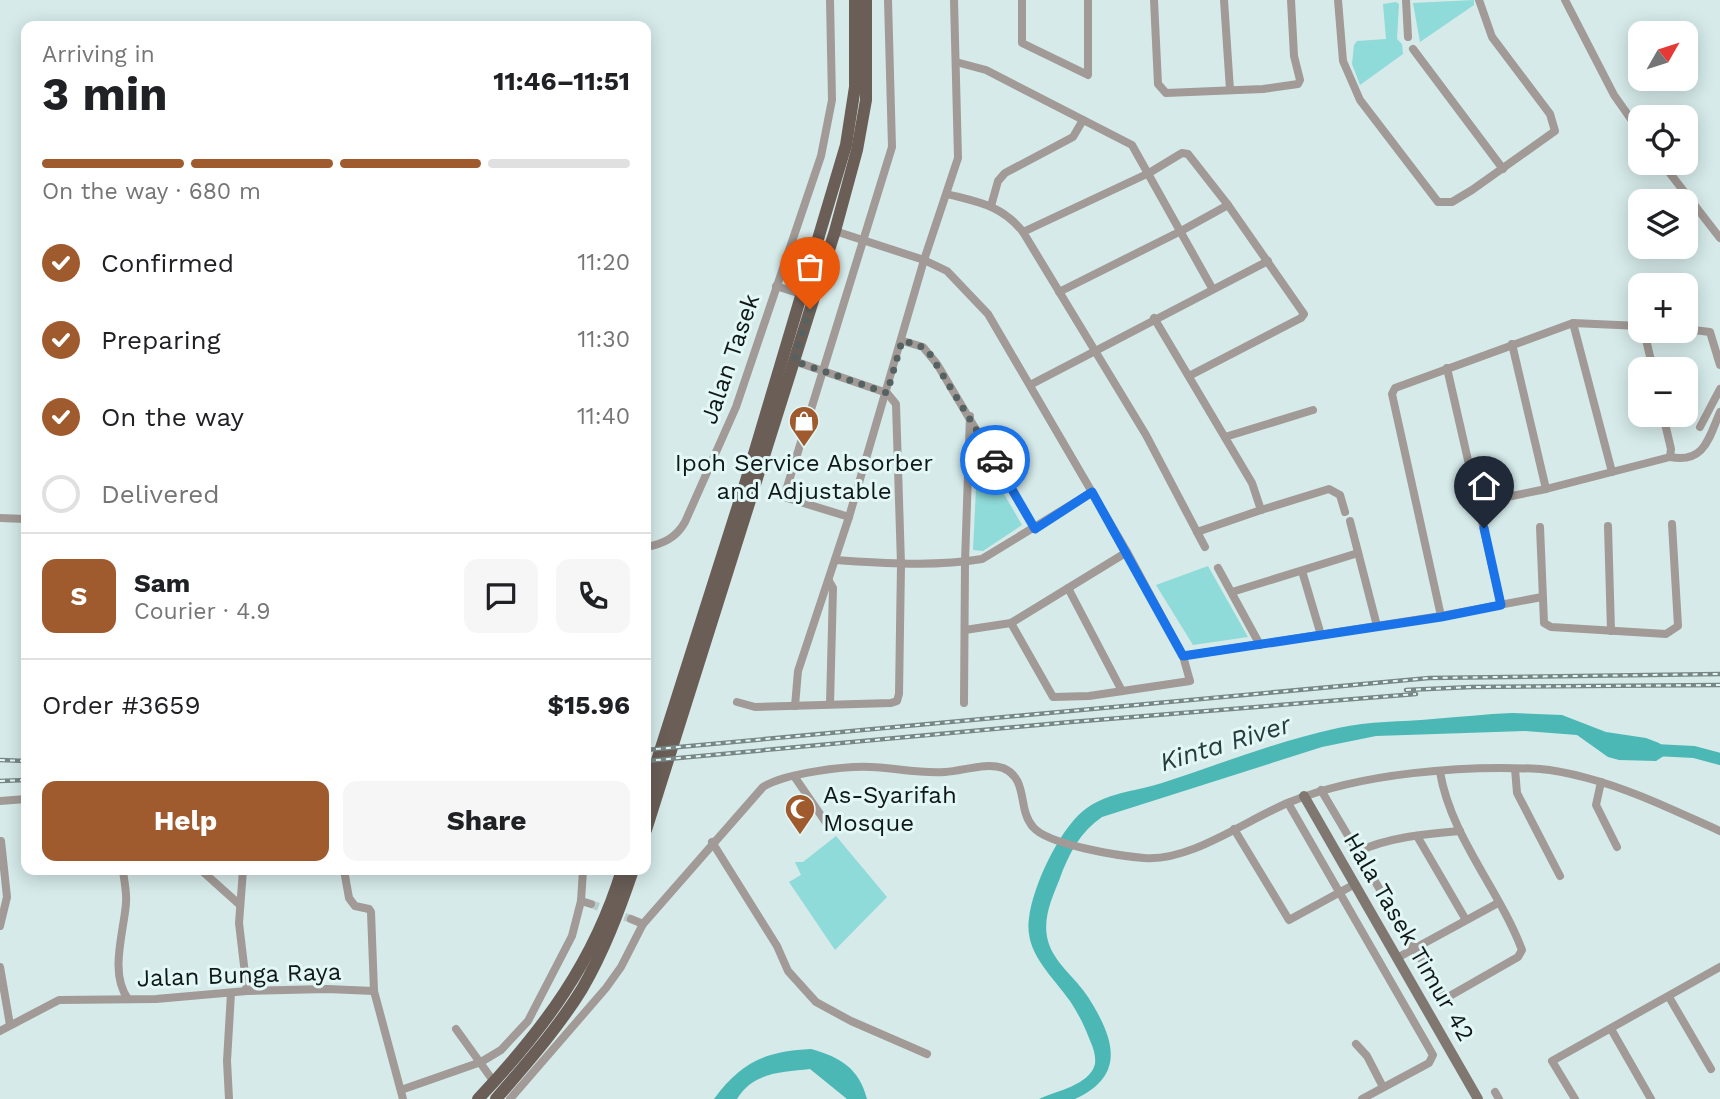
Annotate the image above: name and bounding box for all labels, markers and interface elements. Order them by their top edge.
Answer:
north arrow [1628,21,1698,91]
map controls [1628,21,1698,427]
text: Arriving in [42,41,155,68]
text: 11:46–11:51 [493,66,630,96]
text: 3 min [42,67,168,121]
button: locate [1628,105,1698,175]
text: On the way · 680 m [42,178,261,205]
button: layers [1628,189,1698,259]
pin [780,237,840,309]
icon: check [42,244,80,282]
text: Confirmed [101,248,234,278]
icon: bag [791,248,829,286]
text: 11:20 [578,249,630,276]
button: + [1628,273,1698,343]
street label: Jalan Tasek [695,290,765,428]
icon: check [42,321,80,359]
text: Preparing [101,325,221,355]
text: 11:30 [578,326,630,353]
button: − [1628,357,1698,427]
icon: check [42,398,80,436]
text: On the way [101,402,244,432]
text: 11:40 [577,403,630,430]
shop icon: Ipoh Service Absorber and Adjustable [787,404,821,448]
courier [960,425,1030,495]
icon: car [976,441,1014,479]
place label: Ipoh Service Absorber and Adjustable [675,449,933,505]
pin [1454,456,1514,528]
icon: home [1465,467,1503,505]
text: Delivered [101,479,220,509]
button: chat [464,559,538,633]
button: phone [556,559,630,633]
text: Sam [134,568,190,598]
text: S [71,581,87,611]
text: Courier · 4.9 [134,598,270,625]
text: Order #3659 [42,690,200,720]
text: $15.96 [547,690,630,720]
water label: Kinta River [1156,709,1295,777]
button: Help [42,781,329,861]
button: Share [343,781,630,861]
place label: As-Syarifah Mosque [823,781,957,837]
mosque icon: As-Syarifah Mosque [783,792,817,836]
street label: Hala Tasek Timur 42 [1338,828,1480,1046]
street label: Jalan Bunga Raya [136,957,342,993]

